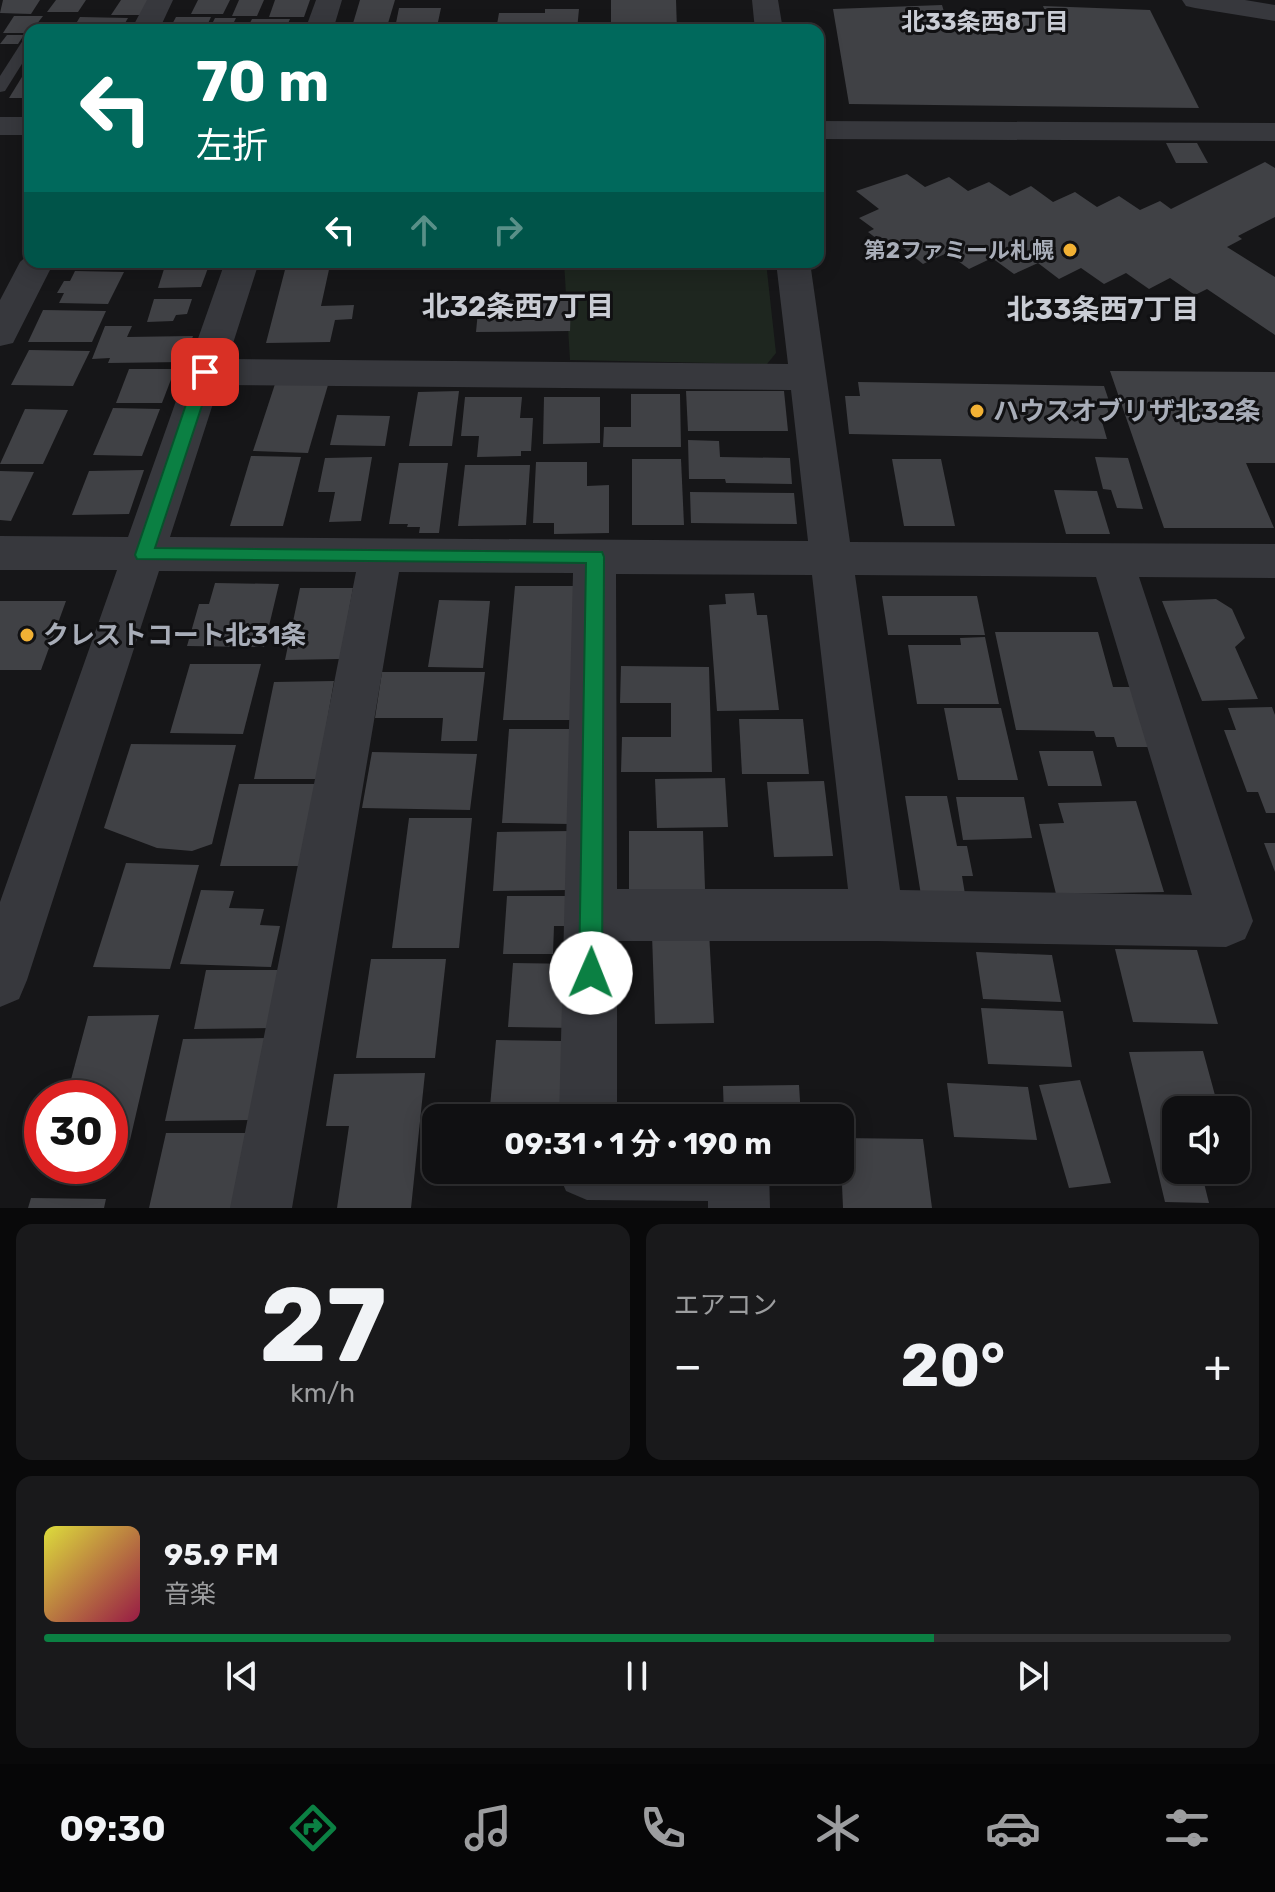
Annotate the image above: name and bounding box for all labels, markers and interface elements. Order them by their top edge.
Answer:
district label: 北33条西8丁目 [901,8,1069,36]
text: 70 m [196,49,329,115]
icon: left [64,56,168,160]
text: 左折 [196,124,268,167]
icon: left [318,208,362,252]
icon: ahead [402,208,446,252]
icon: right [486,208,530,252]
place label: 第2ファミール札幌 [864,237,1054,264]
marker: 第2ファミール札幌 [1061,241,1079,259]
district label: 北32条西7丁目 [422,290,614,323]
district label: 北33条西7丁目 [1007,293,1199,326]
pin [171,338,239,406]
icon: arrive [183,350,227,394]
place label: ハウスオブリザ北32条 [993,396,1261,427]
marker: ハウスオブリザ北32条 [968,402,986,420]
place label: クレストコート北31条 [43,620,307,651]
marker: クレストコート北31条 [18,626,36,644]
position arrow [549,931,633,1015]
speed limit sign: 30 [24,1080,128,1184]
map controls [1162,1096,1250,1184]
button: sound [1162,1096,1250,1184]
text: 09:31 · 1 分 · 190 m [504,1126,772,1162]
text: 27 [259,1264,386,1387]
text: エアコン [674,1290,778,1321]
text: 20° [901,1330,1005,1401]
text: − [674,1340,702,1392]
text: + [1204,1340,1231,1392]
text: km/h [290,1378,355,1409]
text: 95.9 FM [164,1537,279,1573]
text: 音楽 [164,1579,216,1610]
icon: previous [220,1654,264,1698]
icon: pause [615,1654,659,1698]
icon: next [1011,1654,1055,1698]
icon: directions [285,1800,341,1856]
icon: music [460,1800,516,1856]
icon: phone [635,1800,691,1856]
icon: climate [810,1800,866,1856]
icon: car [985,1800,1041,1856]
icon: filters [1159,1800,1215,1856]
text: 09:30 [59,1807,166,1850]

